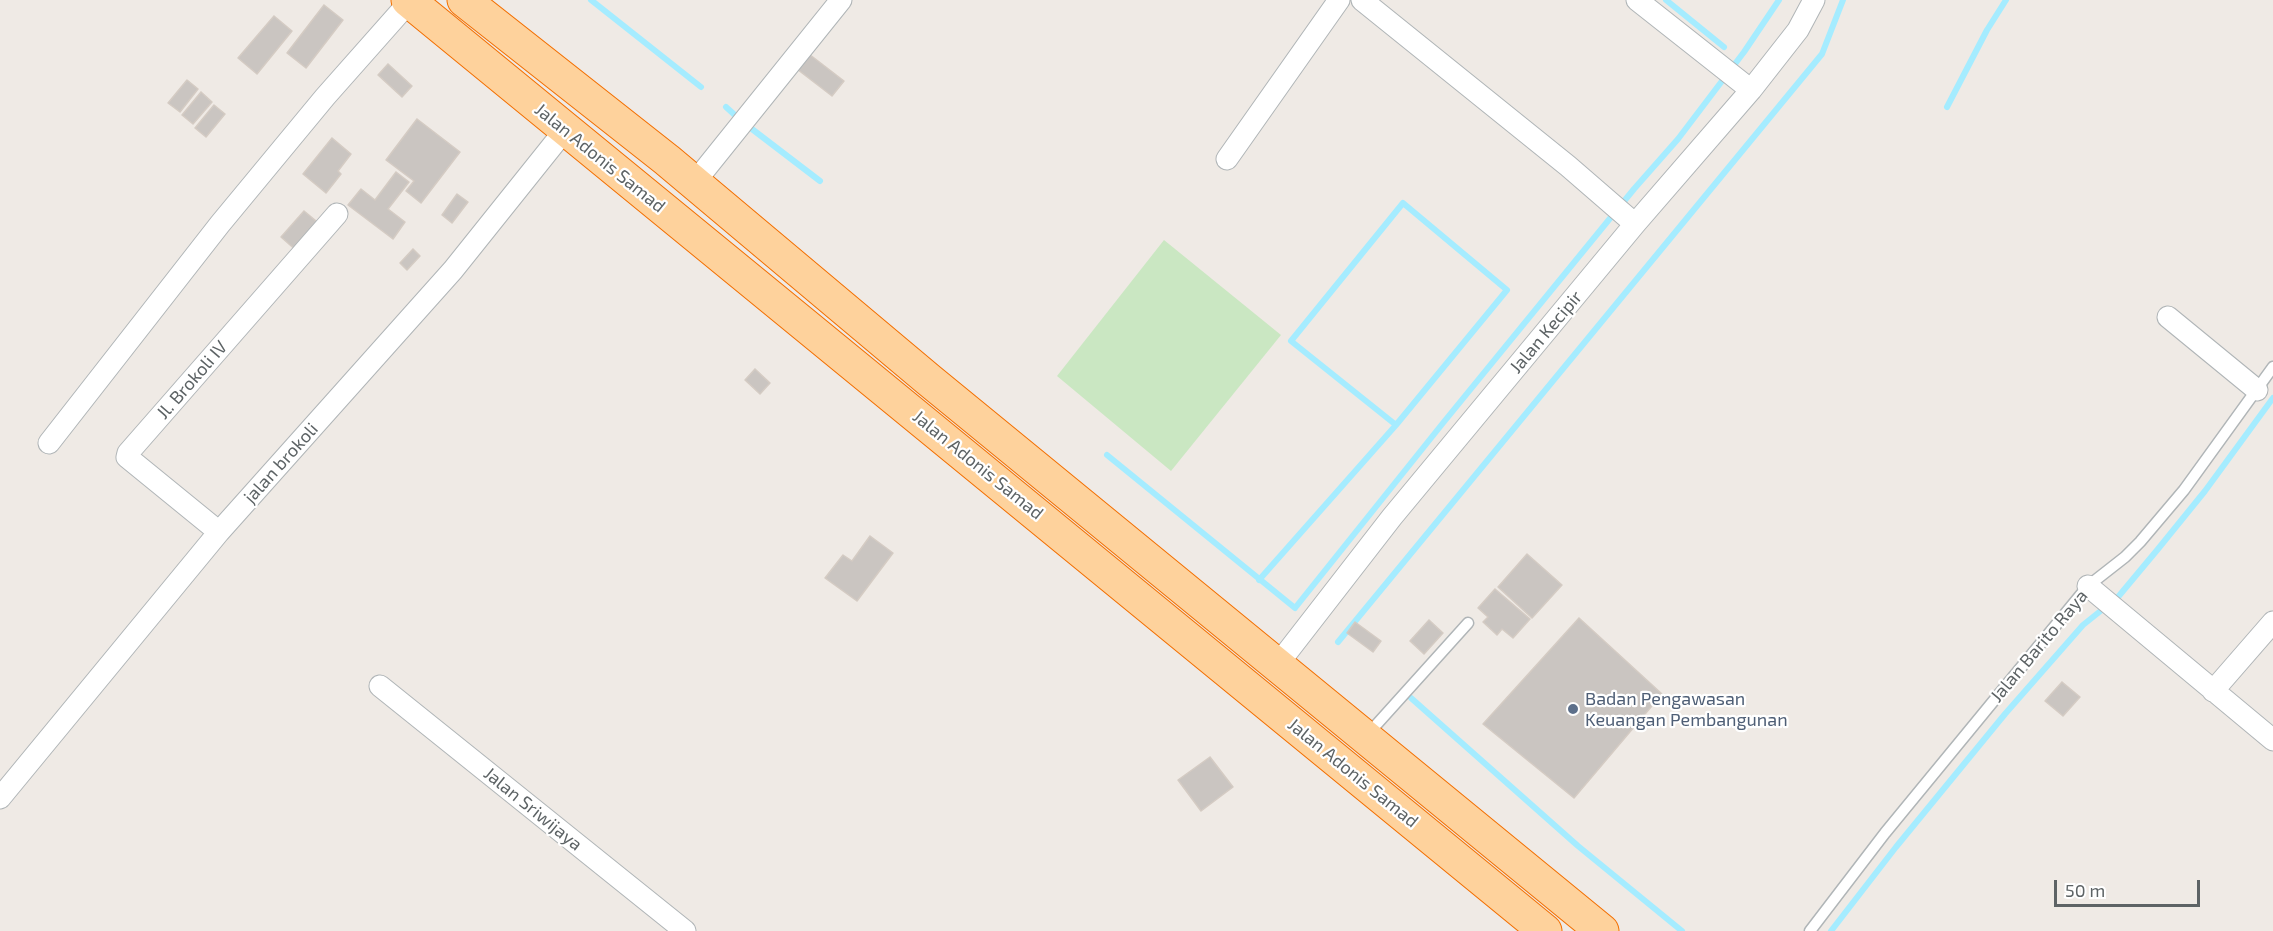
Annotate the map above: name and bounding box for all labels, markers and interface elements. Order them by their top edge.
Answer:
street label: Jalan Adonis Samad [530,99,670,217]
street label: Jalan Kecipir [1505,286,1587,378]
street label: Jl. Brokoli IV [152,336,232,424]
street label: Jalan Adonis Samad [908,406,1048,524]
street label: jalan brokoli [239,418,323,508]
street label: Jalan Barito Raya [1986,585,2092,707]
place label: Badan Pengawasan Keuangan Pembangunan [1585,688,1788,730]
marker: Badan Pengawasan Keuangan Pembangunan [1566,702,1580,716]
street label: Jalan Adonis Samad [1283,714,1423,832]
street label: Jalan Sriwijaya [479,763,587,855]
scale bar [2057,868,2202,906]
text: 50 m [2065,879,2105,901]

